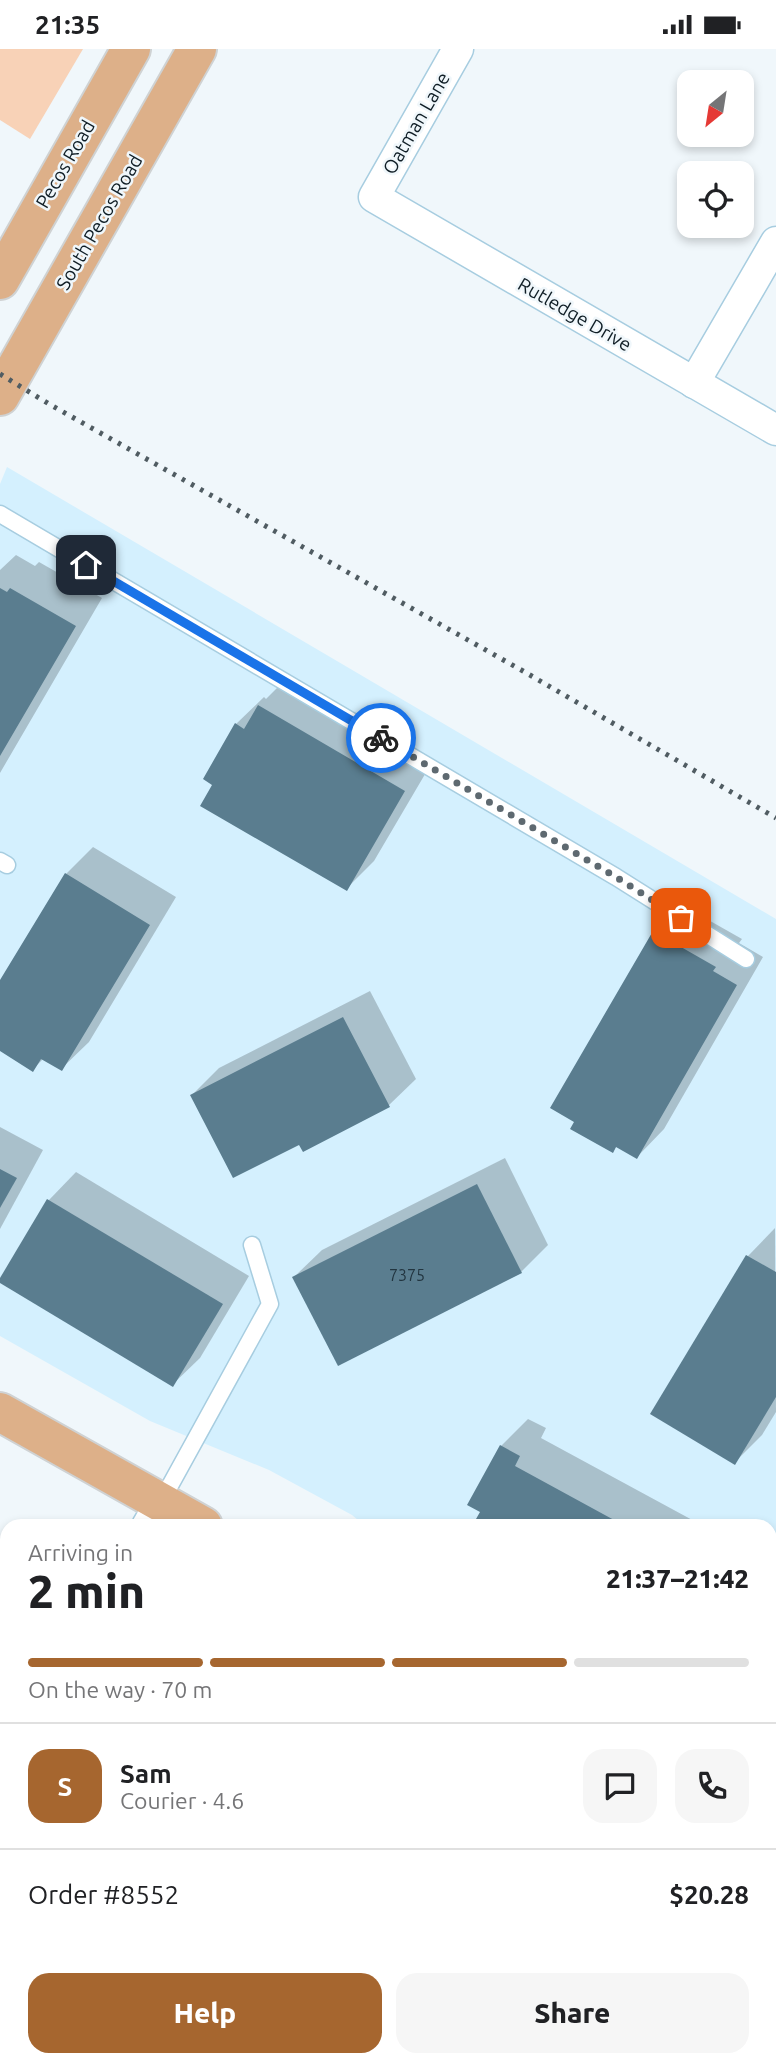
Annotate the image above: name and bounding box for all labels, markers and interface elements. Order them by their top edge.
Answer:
text: 21:35 [35,10,100,39]
street label: Oatman Lane [378,68,454,178]
north arrow [677,70,754,147]
map controls [677,70,754,238]
street label: Pecos Road [31,116,99,212]
street label: South Pecos Road [51,151,147,293]
button: locate [677,161,754,238]
street label: Rutledge Drive [514,273,636,355]
pin [56,535,116,595]
icon: home [67,546,105,584]
courier [346,703,416,773]
icon: bike [362,719,400,757]
pin [651,888,711,948]
icon: bag [662,899,700,937]
house number: 7375 [389,1266,425,1284]
text: Arriving in [28,1540,133,1565]
text: 21:37–21:42 [606,1564,749,1593]
text: 2 min [28,1565,145,1617]
text: On the way · 70 m [28,1677,212,1702]
button: chat [583,1749,657,1823]
button: phone [675,1749,749,1823]
text: Sam [120,1759,172,1788]
text: S [58,1772,72,1801]
text: Courier · 4.6 [120,1788,244,1813]
text: Order #8552 [28,1880,179,1909]
text: $20.28 [669,1880,749,1909]
button: Help [28,1973,382,2053]
button: Share [396,1973,749,2053]

